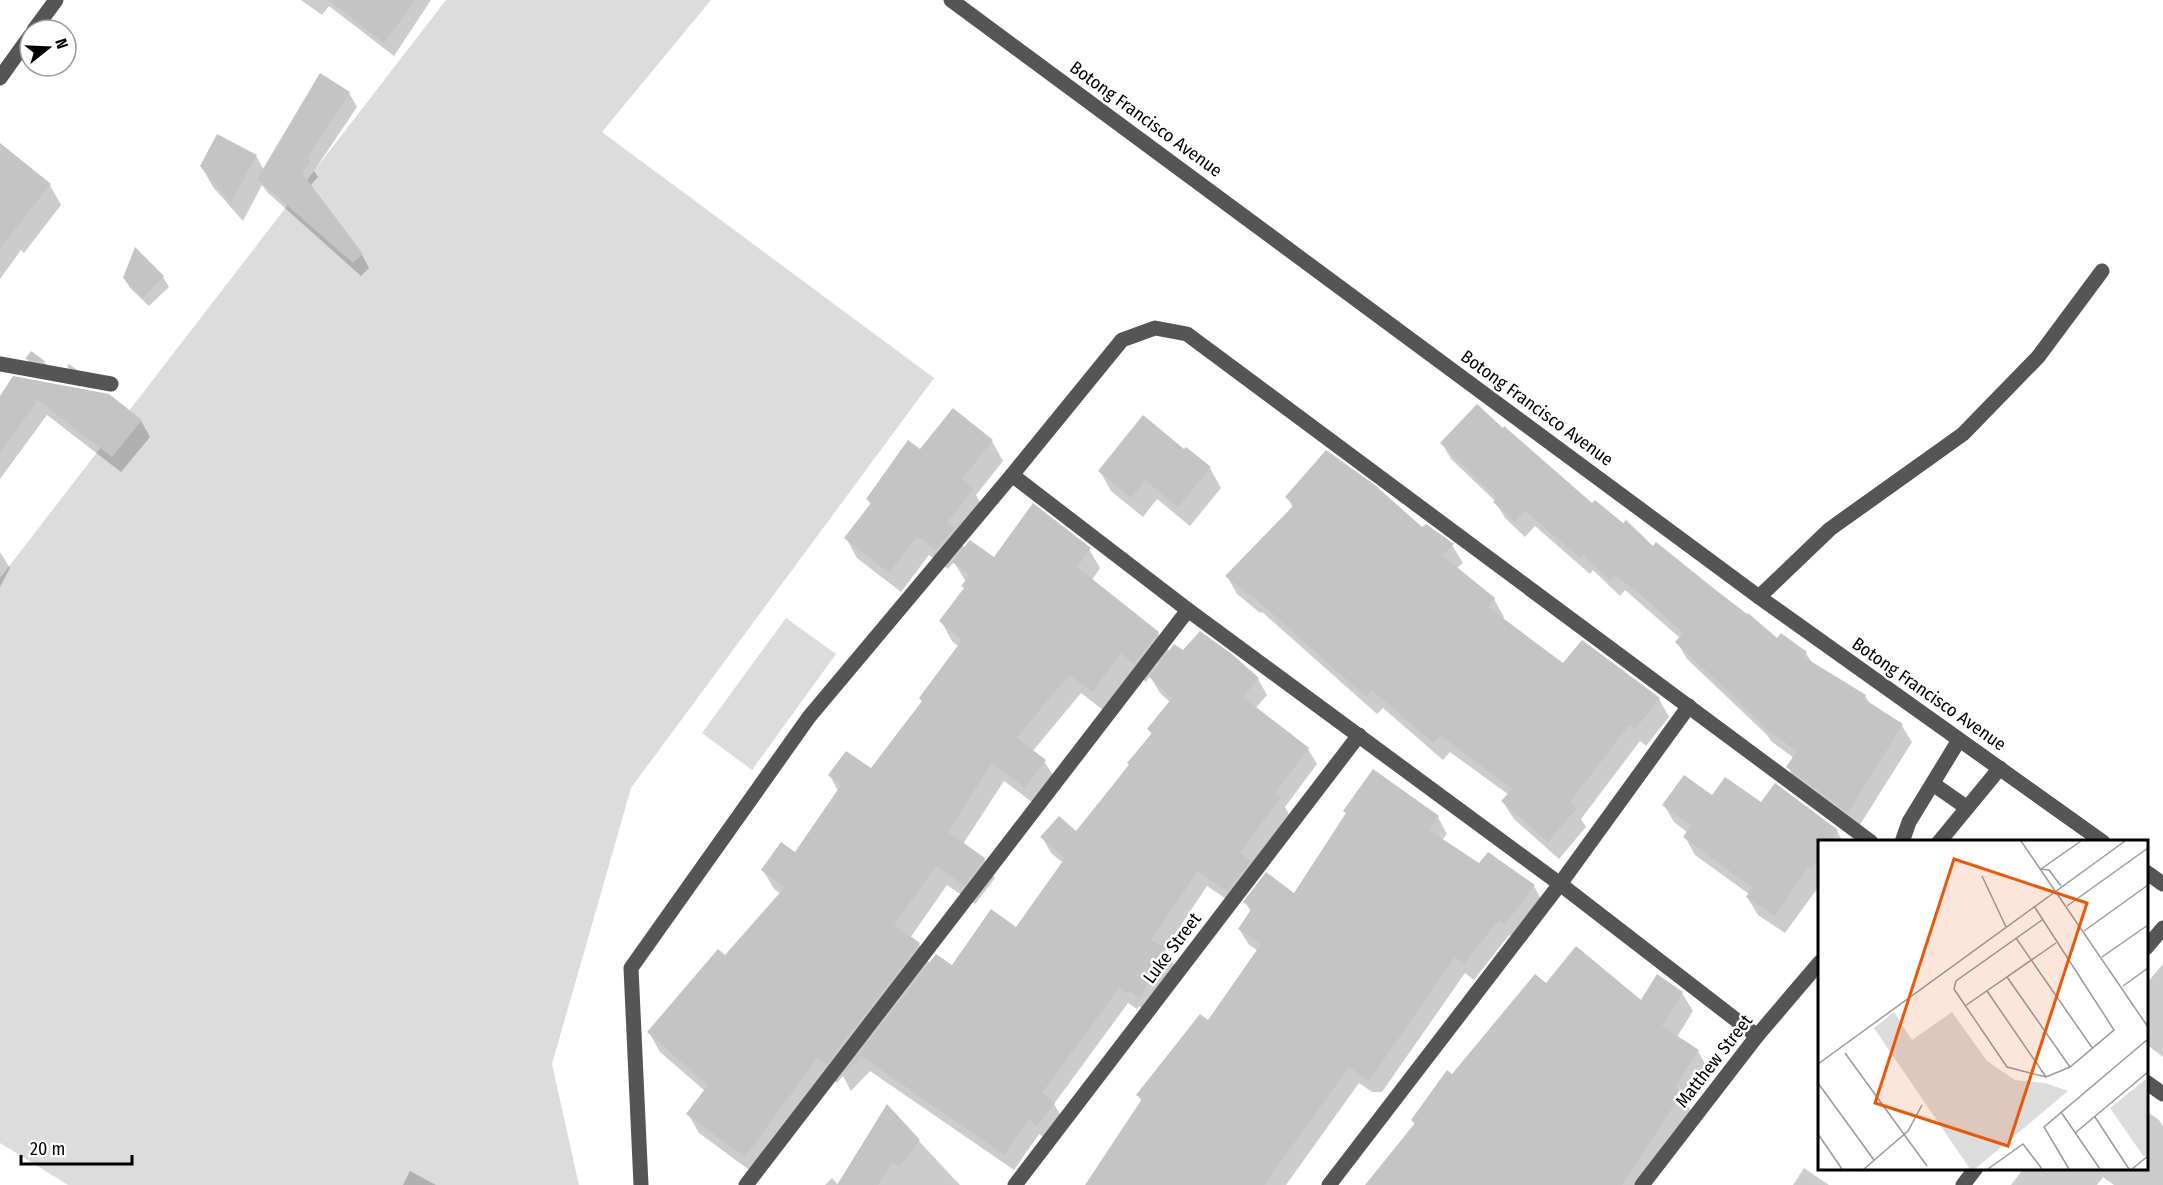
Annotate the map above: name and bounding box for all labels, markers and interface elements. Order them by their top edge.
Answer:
north arrow [18,18,78,78]
text: N [51,36,72,51]
street label: Botong Francisco Avenue [1066,56,1227,182]
street label: Botong Francisco Avenue [1457,345,1618,471]
street label: Botong Francisco Avenue [1848,633,2010,756]
inset map [1818,840,2148,1170]
street label: Luke Street [1138,908,1206,988]
street label: Matthew Street [1671,1010,1757,1112]
scale bar [21,1128,132,1166]
text: 20 m [30,1138,65,1160]

